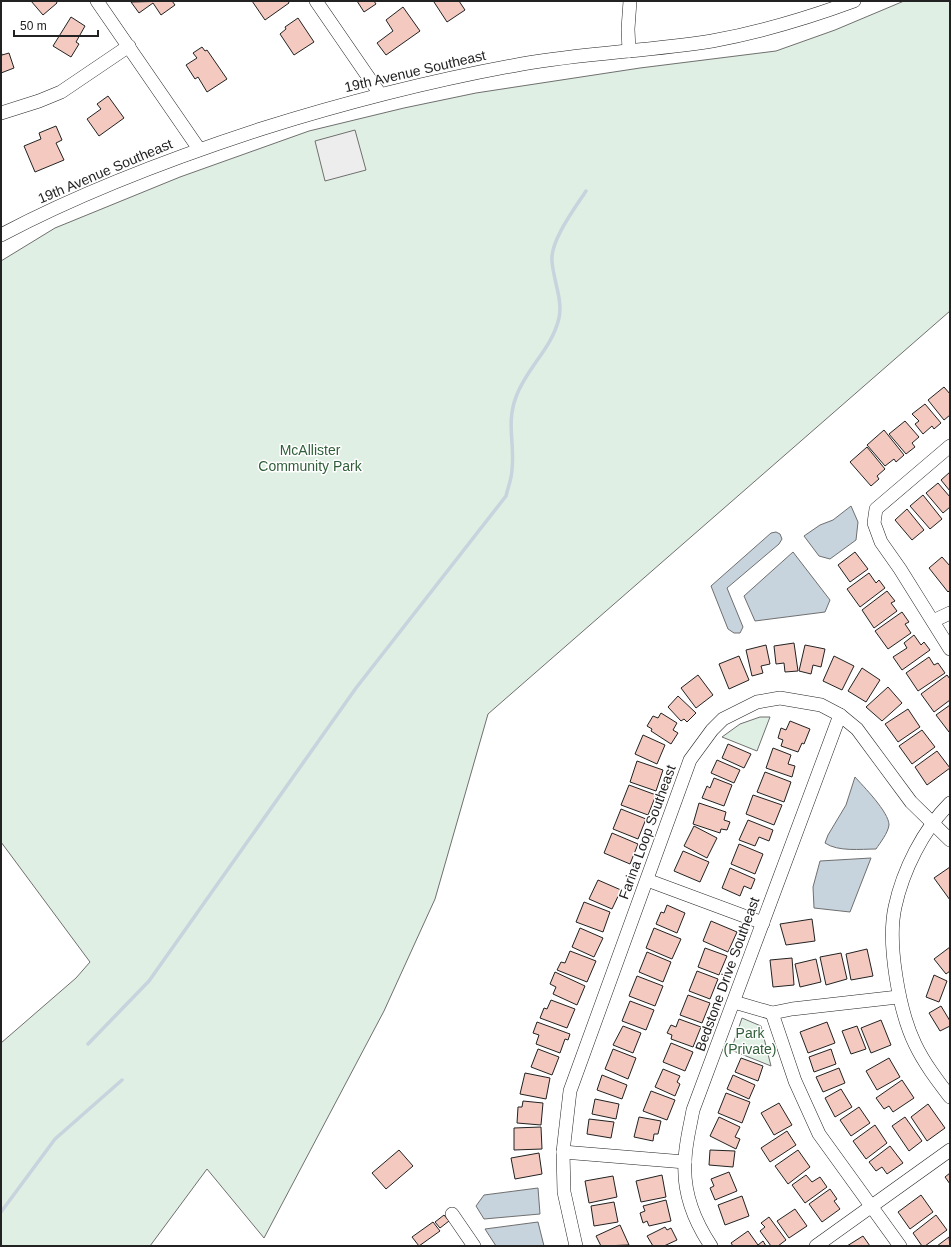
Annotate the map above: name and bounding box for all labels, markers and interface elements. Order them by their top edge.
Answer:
scale bar [14,12,98,38]
text: 50 m [20,19,47,33]
street label: 19th Avenue Southeast [343,47,487,95]
street label: 19th Avenue Southeast [35,135,175,207]
park label: McAllister Community Park [258,442,363,474]
street label: Farina Loop Southeast [615,763,679,901]
street label: Bedstone Drive Southeast [692,895,762,1053]
park label: Park (Private) [724,1025,776,1057]

